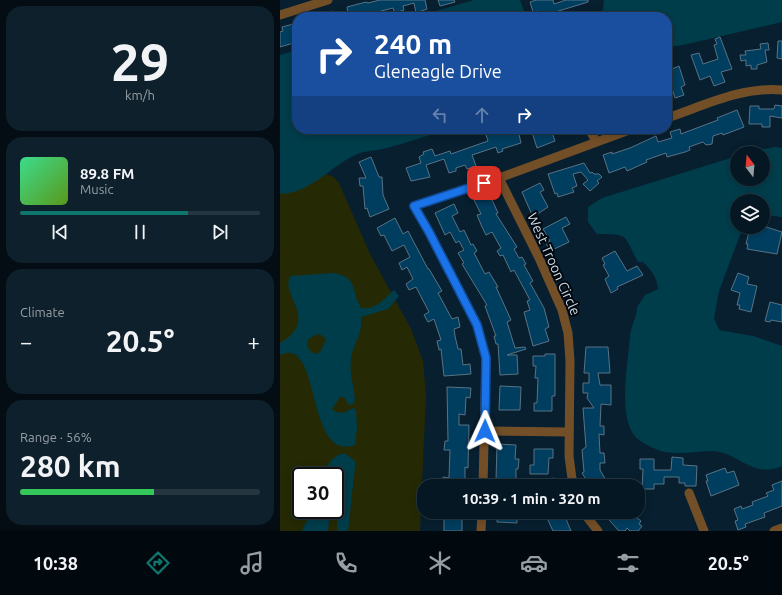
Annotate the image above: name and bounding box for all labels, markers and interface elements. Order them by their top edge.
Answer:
icon: right [308,28,360,80]
text: 240 m [374,28,452,59]
text: 29 [111,33,169,91]
text: Gleneagle Drive [374,61,502,81]
text: km/h [125,88,155,102]
icon: left [429,104,451,126]
icon: ahead [471,104,493,126]
icon: right [513,104,535,126]
north arrow [730,146,770,186]
map controls [730,146,770,234]
text: 89.8 FM [80,165,134,182]
pin [467,166,501,200]
icon: arrive [473,172,495,194]
text: Music [80,182,114,196]
button: layers [730,194,770,234]
street label: West Troon Circle [524,210,584,318]
icon: previous [49,221,71,243]
icon: pause [129,221,151,243]
icon: next [209,221,231,243]
text: Climate [20,305,65,319]
text: 20.5° [106,324,174,358]
text: − [20,329,32,354]
text: + [248,329,260,354]
position arrow [464,410,506,452]
text: Range · 56% [20,430,92,444]
text: 280 km [20,449,121,483]
speed limit sign: 30 [292,467,344,519]
text: 10:39 · 1 min · 320 m [462,490,600,507]
icon: directions [144,549,172,577]
icon: music [238,549,266,577]
icon: phone [332,549,360,577]
icon: climate [426,549,454,577]
icon: car [520,549,548,577]
icon: filters [614,549,642,577]
text: 10:38 [33,553,78,573]
text: 20.5° [708,553,749,573]

